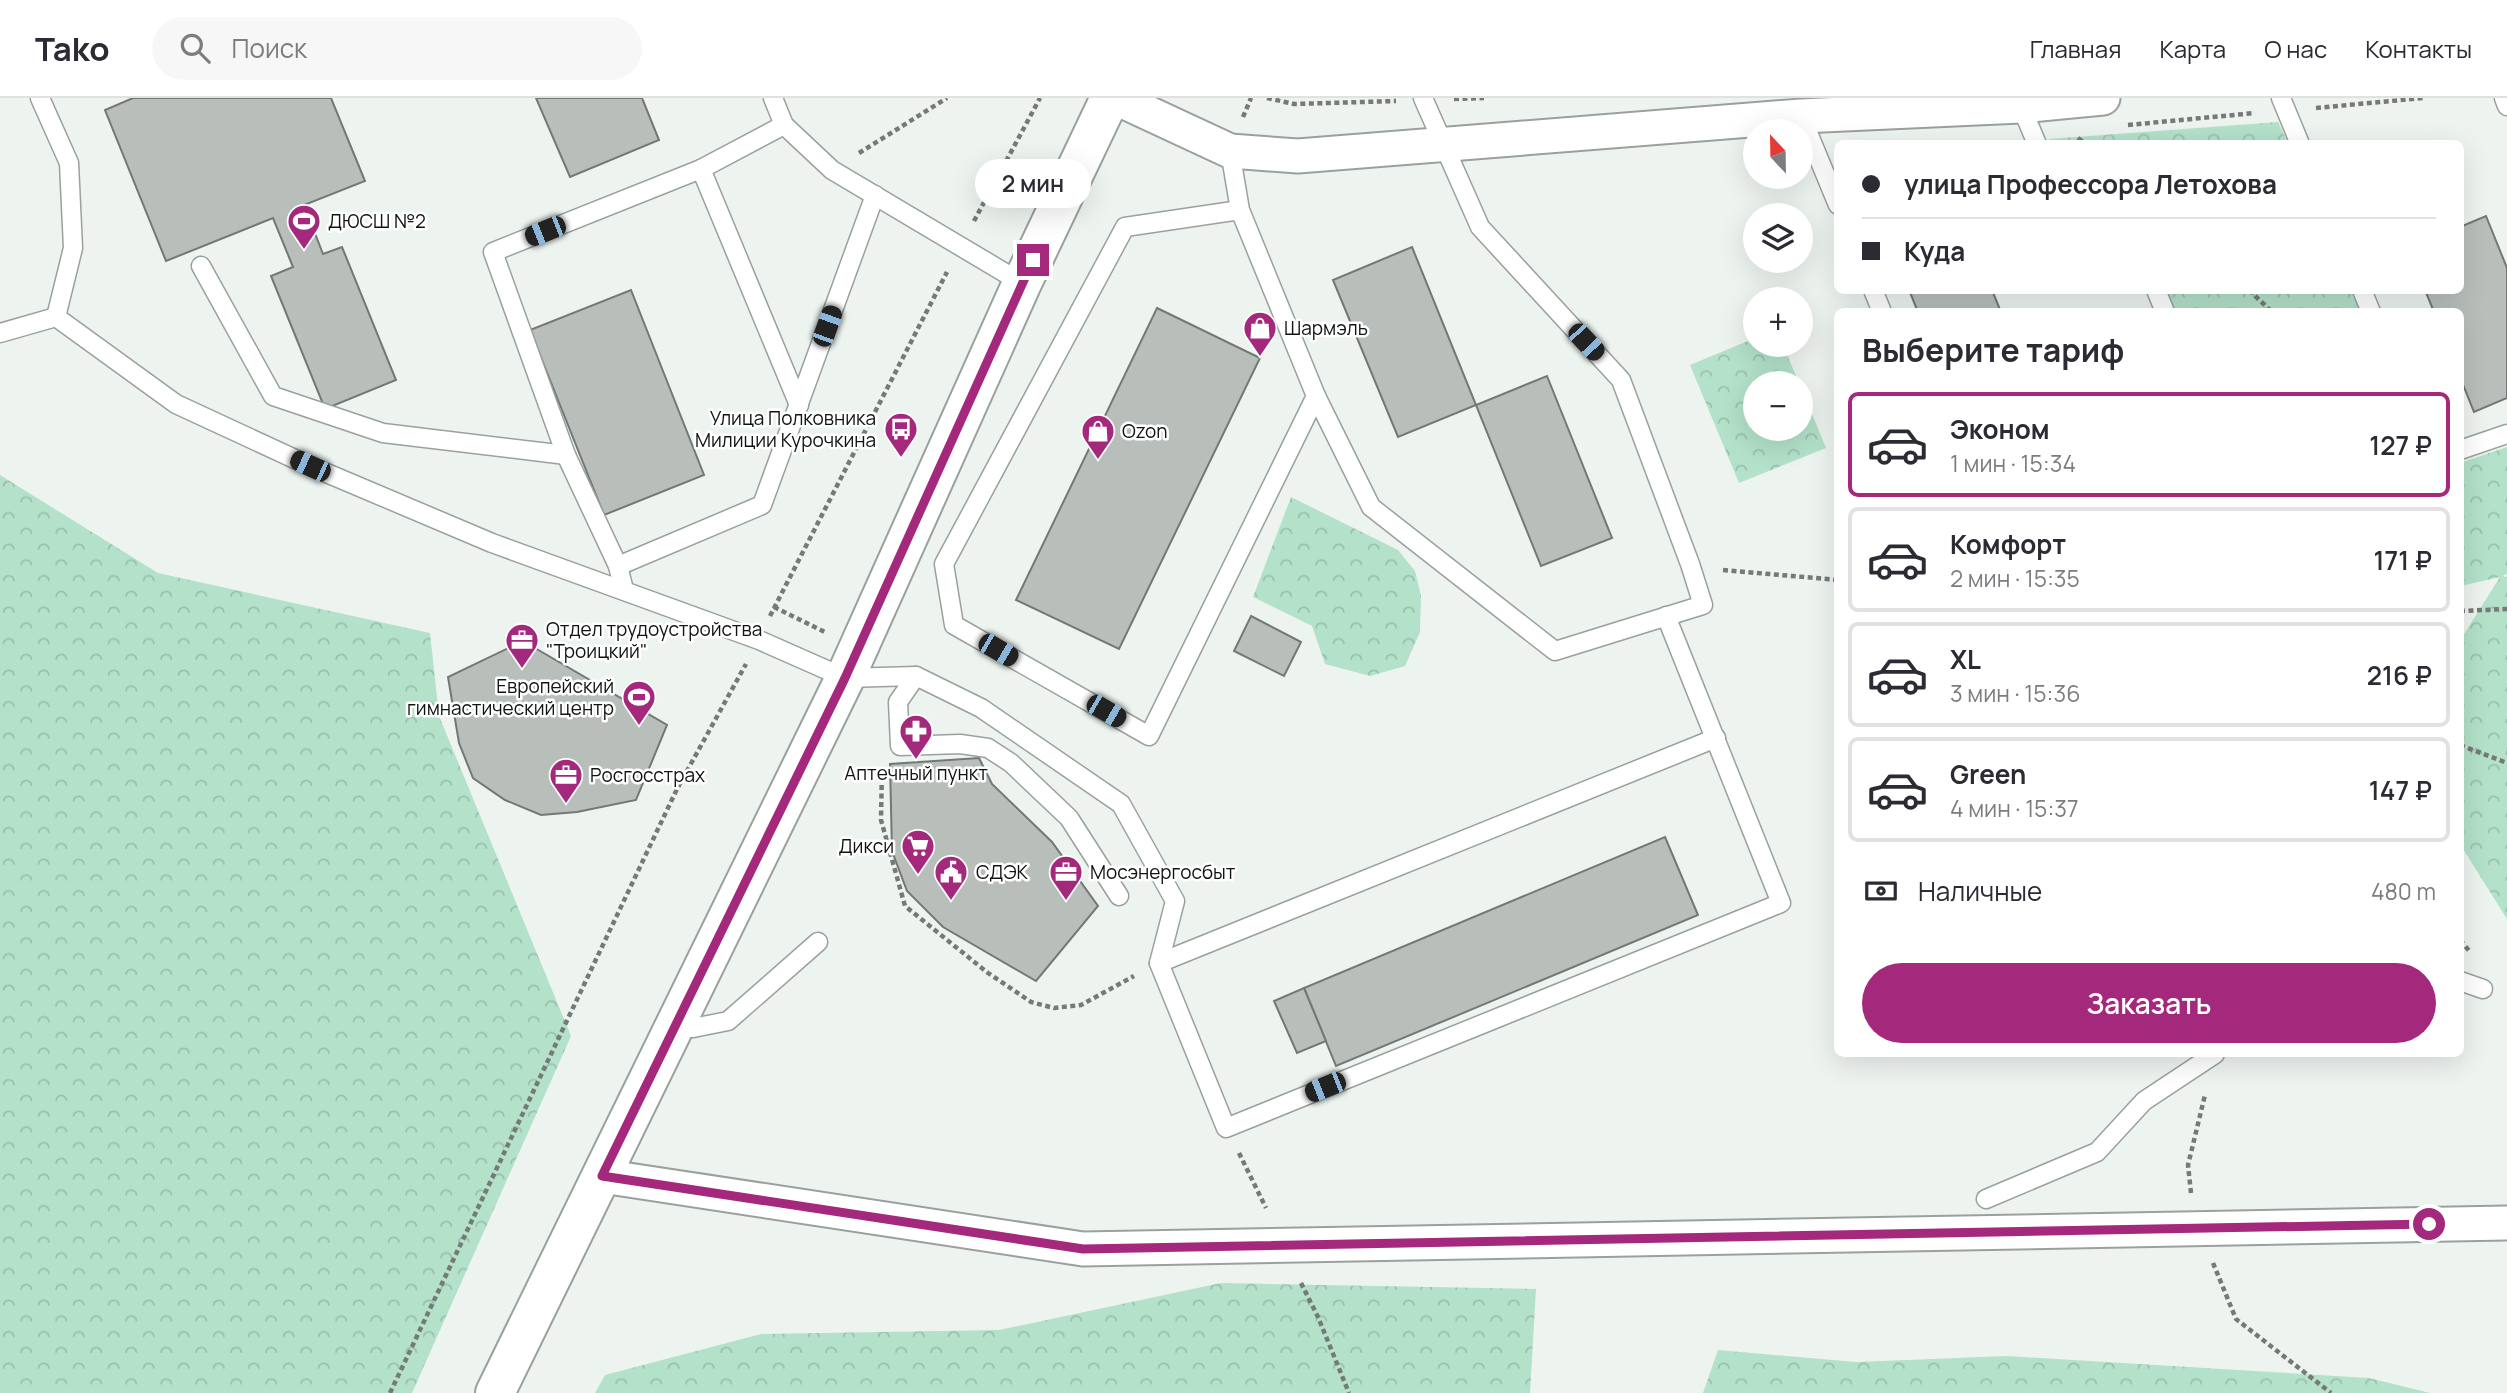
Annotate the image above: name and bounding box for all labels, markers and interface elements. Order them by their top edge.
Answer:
search box [152,17,642,80]
text: Tako [35,26,110,71]
icon: search [176,29,214,67]
text: Поиск [232,30,307,66]
text: Главная [2030,32,2121,65]
text: Карта [2159,32,2226,65]
text: О нас [2264,32,2327,65]
text: Контакты [2365,32,2472,65]
north arrow [1743,119,1813,189]
map controls [1743,119,1813,441]
callout: 2 мин [975,158,1091,208]
text: улица Профессора Летохова [1904,166,2277,202]
text: 2 мин [1002,167,1064,199]
sports icon: ДЮСШ №2 [285,202,323,251]
button: layers [1743,203,1813,273]
place label: ДЮСШ №2 [328,208,426,234]
car [522,213,569,249]
text: Куда [1904,233,1965,269]
route end [1017,244,1049,276]
button: + [1743,287,1813,357]
car [810,303,845,349]
shop icon: Шармэль [1241,309,1279,358]
place label: Шармэль [1284,315,1368,341]
car [1564,319,1609,365]
text: Выберите тариф [1862,328,2124,372]
button: − [1743,371,1813,441]
place label: Улица Полковника Милиции Курочкина [695,405,876,453]
bus stop icon: Улица Полковника Милиции Курочкина [882,410,920,459]
text: Эконом [1950,411,2050,447]
shop icon: Ozon [1079,412,1117,461]
icon: car [1866,413,1929,476]
place label: Ozon [1122,418,1168,444]
text: 127 ₽ [2369,427,2432,463]
text: 1 мин · 15:34 [1950,447,2076,479]
car [287,448,334,484]
text: Комфорт [1950,526,2066,562]
icon: car [1866,528,1929,591]
text: 171 ₽ [2374,542,2432,578]
text: 2 мин · 15:35 [1950,562,2080,594]
place label: Отдел трудоустройства "Троицкий" [546,616,762,664]
office icon: Отдел трудоустройства "Троицкий" [503,621,541,670]
car [975,630,1022,670]
text: XL [1950,641,1981,677]
icon: car [1866,643,1929,706]
text: 216 ₽ [2367,657,2432,693]
place label: Европейский гимнастический центр [407,673,614,721]
text: 3 мин · 15:36 [1950,677,2080,709]
sports icon: Европейский гимнастический центр [620,678,658,727]
car [1083,691,1130,731]
pharmacy icon: Аптечный пункт [897,712,935,761]
office icon: Росгосстрах [547,756,585,805]
text: Green [1950,756,2026,792]
icon: car [1866,758,1929,821]
place label: Аптечный пункт [844,760,988,786]
place label: Росгосстрах [590,762,705,788]
text: 147 ₽ [2369,772,2432,808]
text: 4 мин · 15:37 [1950,792,2079,824]
supermarket icon: Дикси [899,827,937,876]
place label: Дикси [839,833,894,859]
public building icon: СДЭК [932,853,970,902]
office icon: Мосэнергосбыт [1047,853,1085,902]
place label: СДЭК [976,859,1029,885]
place label: Мосэнергосбыт [1090,859,1236,885]
icon: cash [1862,872,1900,910]
text: Наличные [1918,873,2042,909]
text: 480 m [2371,875,2436,907]
button: Заказать [1862,963,2436,1043]
car [1302,1069,1349,1105]
route start [2413,1208,2445,1240]

